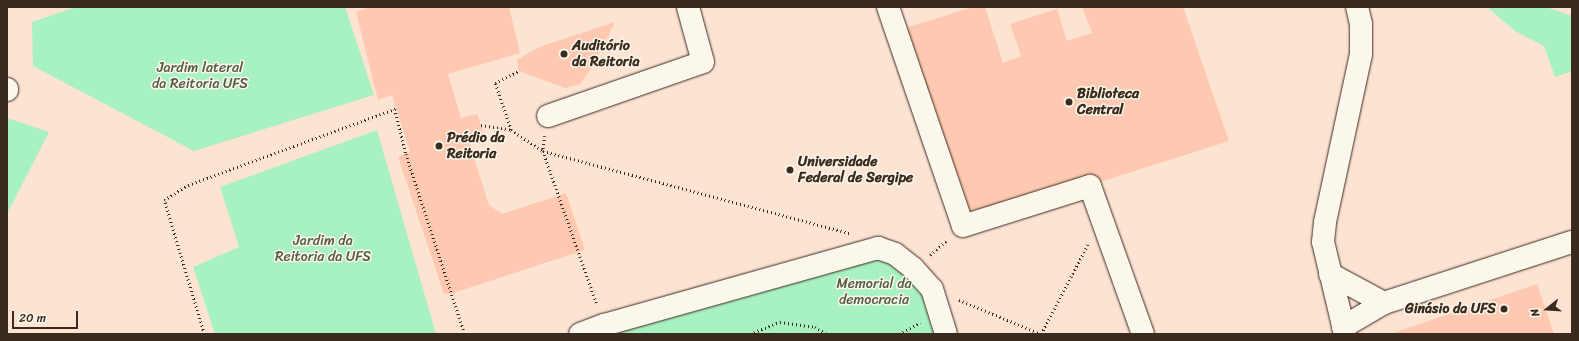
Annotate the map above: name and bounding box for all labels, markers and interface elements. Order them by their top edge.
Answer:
place label: Auditório da Reitoria [572,38,639,70]
marker: Auditório da Reitoria [559,49,569,59]
park label: Jardim lateral da Reitoria UFS [152,60,248,92]
place label: Biblioteca Central [1077,86,1139,118]
marker: Biblioteca Central [1064,97,1074,107]
place label: Prédio da Reitoria [447,130,505,162]
marker: Prédio da Reitoria [434,141,444,151]
place label: Universidade Federal de Sergipe [798,154,913,186]
marker: Universidade Federal de Sergipe [785,165,795,175]
park label: Jardim da Reitoria da UFS [275,233,371,266]
park label: Memorial da democracia [836,276,912,308]
north arrow [1527,289,1567,329]
place label: Ginásio da UFS [1405,301,1496,317]
scale bar [14,303,80,329]
marker: Ginásio da UFS [1499,304,1509,314]
text: N [1525,306,1545,319]
text: 20 m [19,307,46,329]

